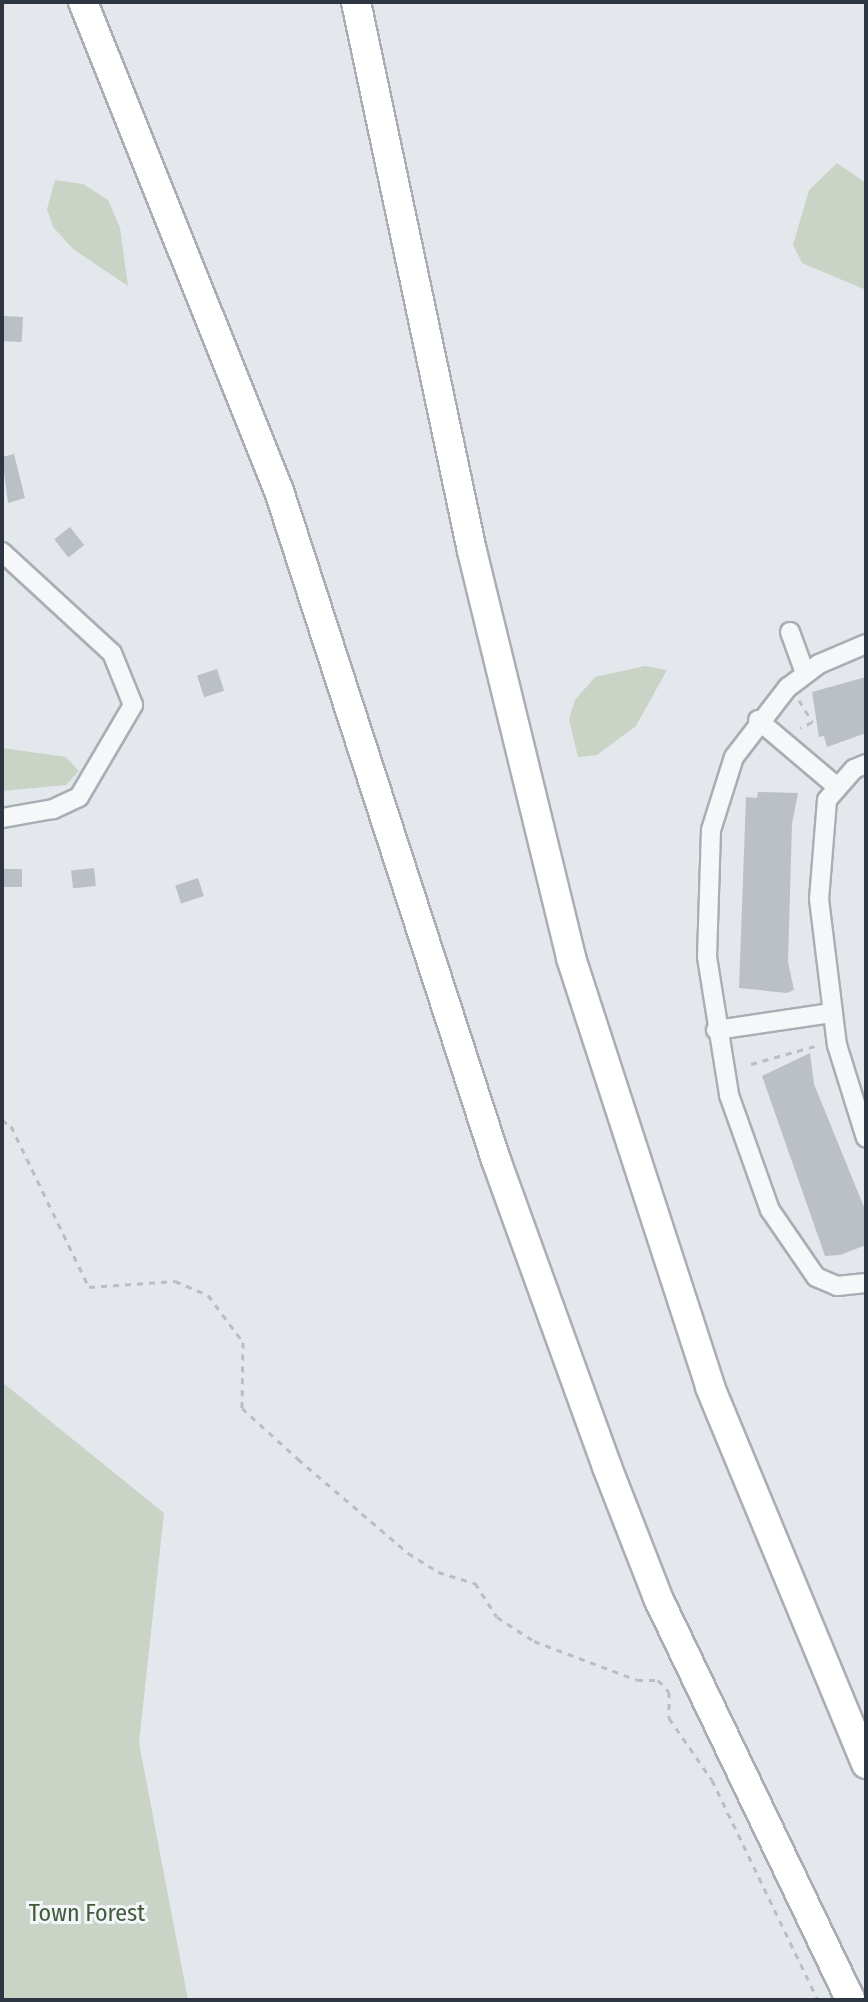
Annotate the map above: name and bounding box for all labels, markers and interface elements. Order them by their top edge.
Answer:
park label: Town Forest [29,1900,145,1928]

